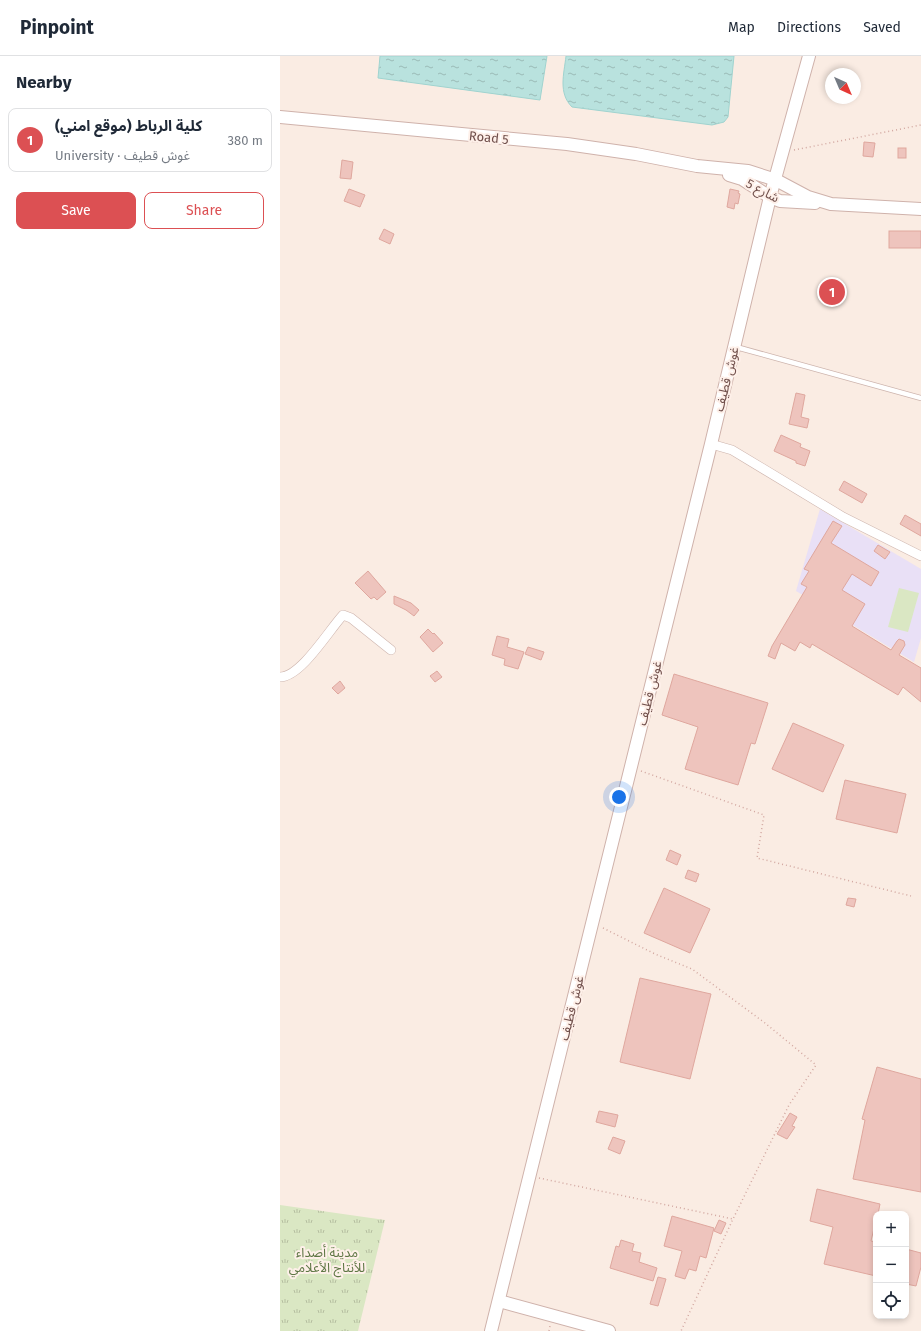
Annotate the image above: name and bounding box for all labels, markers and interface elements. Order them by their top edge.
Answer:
text: Pinpoint [20,16,94,39]
text: Map [728,19,755,36]
text: Directions [777,19,841,36]
text: Saved [863,19,901,36]
north arrow [825,68,861,104]
text: Nearby [16,72,71,93]
text: كلية الرباط (موقع امني) [55,117,202,135]
street label: Road 5 [468,128,510,147]
text: 1 [27,133,33,148]
text: 380 m [228,133,263,148]
text: University · غوش قطيف [55,148,190,163]
street label: شارع 5 [742,176,782,208]
button: Save [16,192,136,229]
button: Share [144,192,264,229]
pin: 1 [819,277,845,307]
street label: غوش قطيف [711,345,743,413]
street label: غوش قطيف [634,659,666,727]
your location [609,787,629,807]
street label: غوش قطيف [556,974,588,1042]
map controls [873,1211,909,1319]
button: + [873,1211,909,1247]
park label: مدينة أصداء للأنتاج الأعلامي [289,1244,365,1278]
button: − [873,1247,909,1283]
button: locate [873,1283,909,1319]

